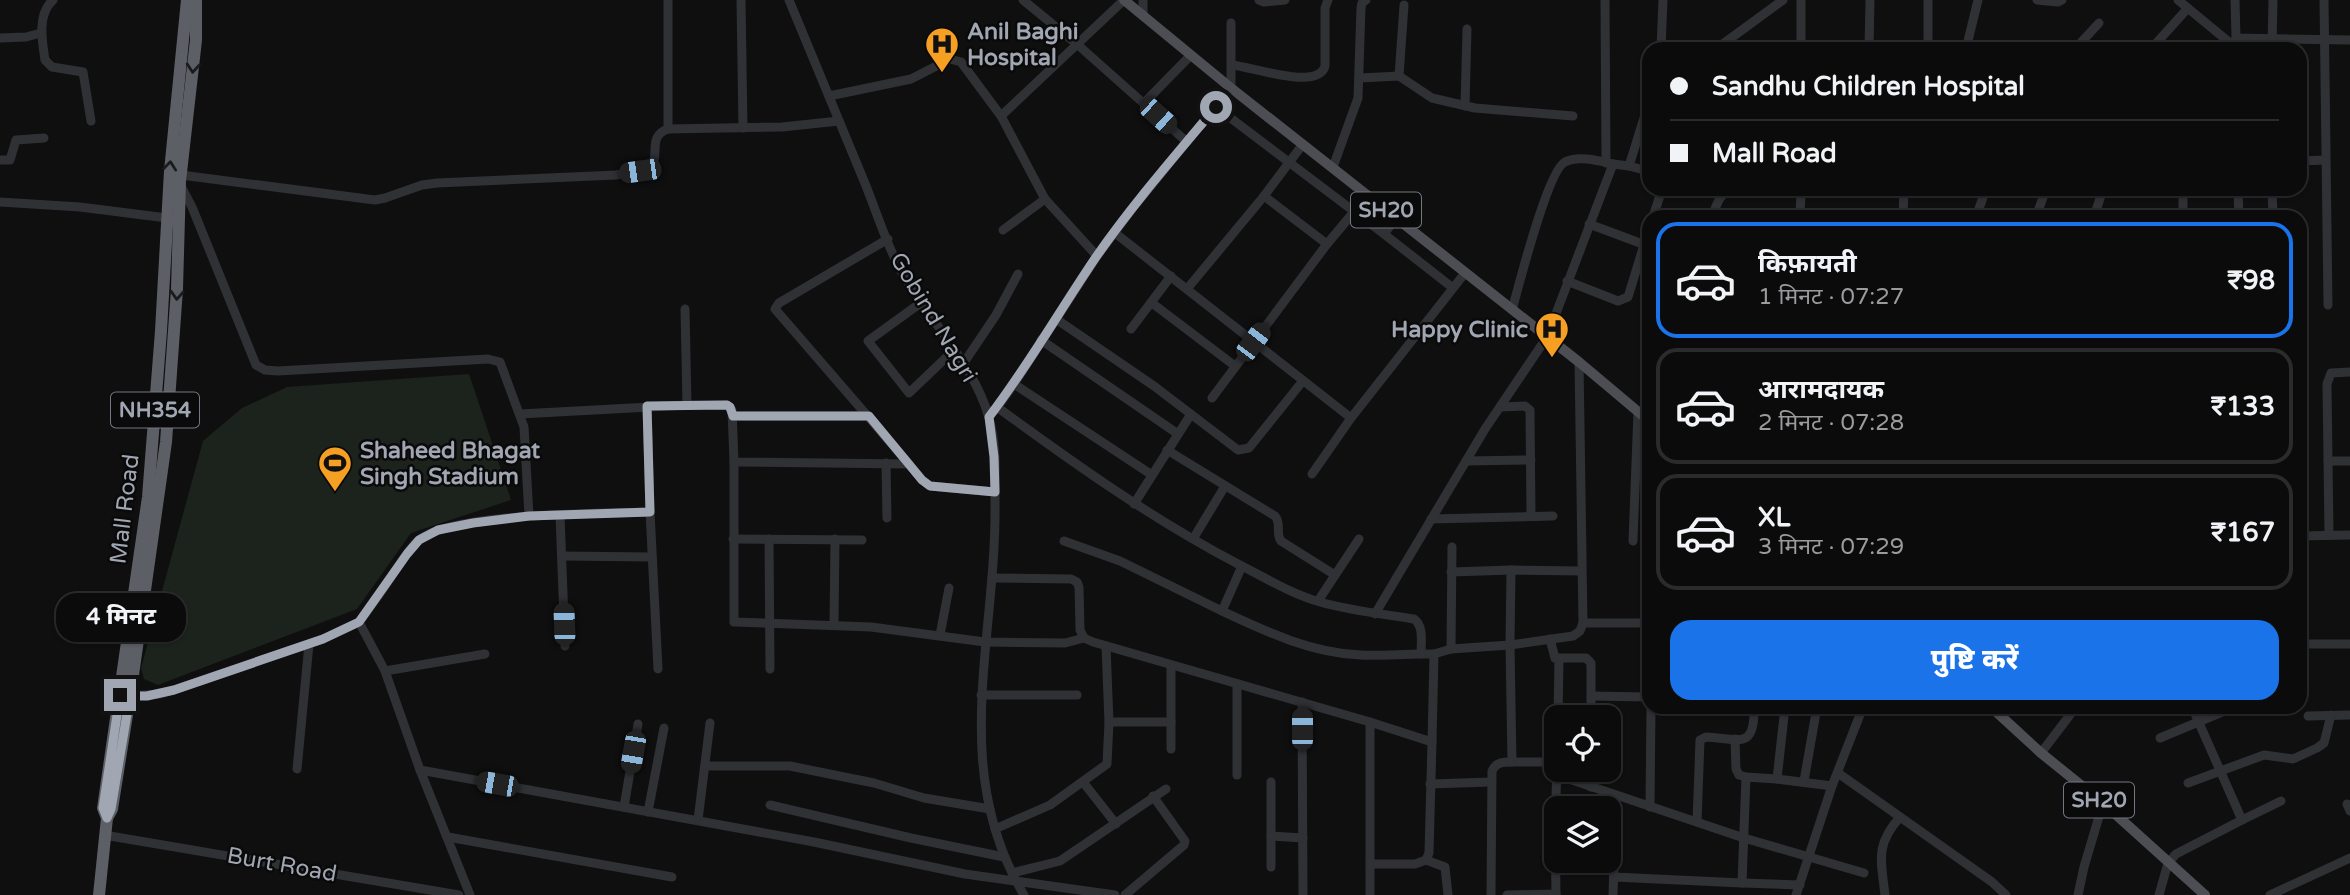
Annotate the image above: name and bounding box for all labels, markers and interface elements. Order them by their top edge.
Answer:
place label: Anil Baghi Hospital [967,18,1079,72]
hospital icon: Anil Baghi Hospital [923,25,961,74]
one-way arrow [186,63,201,74]
text: Sandhu Children Hospital [1712,71,2025,102]
route start [1200,91,1232,123]
car [1136,94,1181,138]
text: Mall Road [1712,138,1837,169]
car [618,158,663,184]
one-way arrow [163,160,178,172]
road number: SH20 [1351,192,1421,228]
street label: Gobind Nagri [883,247,983,388]
text: किफ़ायती [1758,248,1857,279]
icon: car [1674,249,1737,312]
text: ₹98 [2227,265,2275,296]
text: 1 मिनट · 07:27 [1758,283,1904,311]
one-way arrow [169,290,184,301]
hospital icon: Happy Clinic [1533,310,1571,359]
place label: Happy Clinic [1391,316,1528,344]
car [1232,319,1275,365]
text: आरामदायक [1758,374,1884,405]
icon: car [1674,375,1737,438]
text: ₹133 [2211,391,2275,422]
road number: NH354 [111,392,199,428]
text: 2 मिनट · 07:28 [1758,409,1904,437]
place label: Shaheed Bhagat Singh Stadium [360,437,540,491]
sports icon: Shaheed Bhagat Singh Stadium [316,444,354,493]
street label: Mall Road [104,453,146,566]
icon: car [1674,501,1737,564]
text: XL [1758,502,1790,533]
text: ₹167 [2211,517,2275,548]
text: 3 मिनट · 07:29 [1758,533,1904,561]
callout: 4 मिनट [55,594,185,642]
text: 4 मिनट [86,603,156,631]
car [553,603,576,645]
button: पुष्टि करें [1670,620,2279,700]
route end [104,679,136,711]
map controls [1544,705,1621,873]
button: locate [1544,705,1621,782]
car [1292,708,1313,750]
car [620,729,647,775]
car [475,770,520,798]
road number: SH20 [2064,782,2134,818]
button: layers [1544,796,1621,873]
street label: Burt Road [225,842,339,888]

